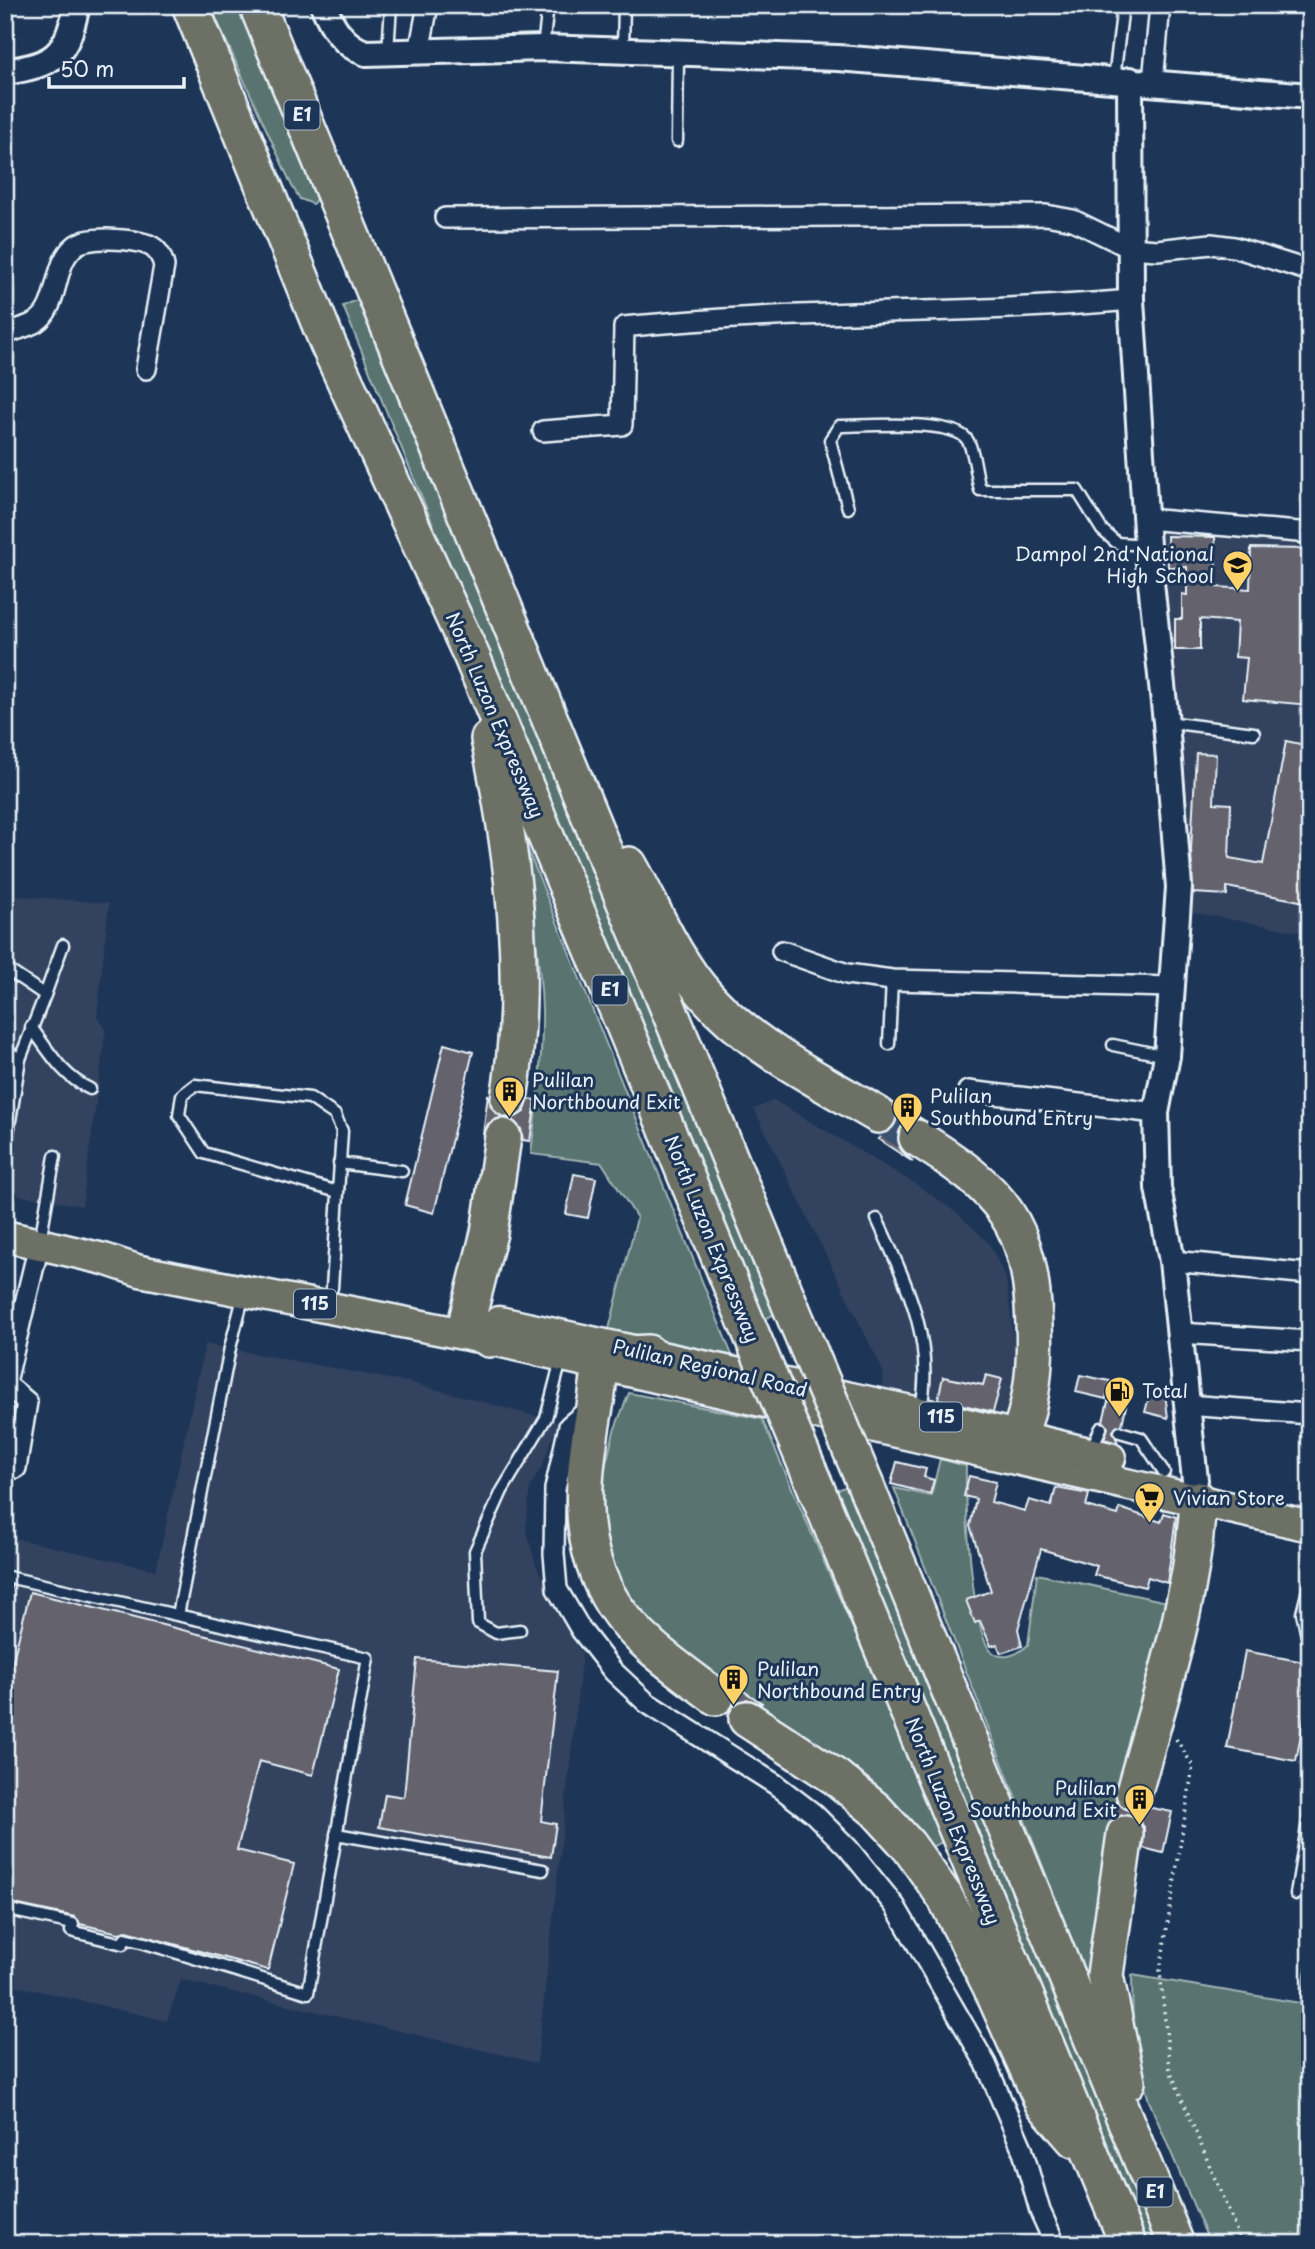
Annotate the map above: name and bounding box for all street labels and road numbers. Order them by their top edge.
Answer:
road number: E1 [284,100,320,130]
street label: North Luzon Expressway [440,607,552,822]
road number: E1 [592,975,628,1004]
street label: North Luzon Expressway [659,1131,767,1346]
road number: 115 [294,1289,336,1318]
street label: Pulilan Regional Road [610,1331,810,1403]
road number: 115 [920,1402,962,1432]
street label: North Luzon Expressway [900,1713,1008,1928]
road number: E1 [1138,2178,1172,2206]

